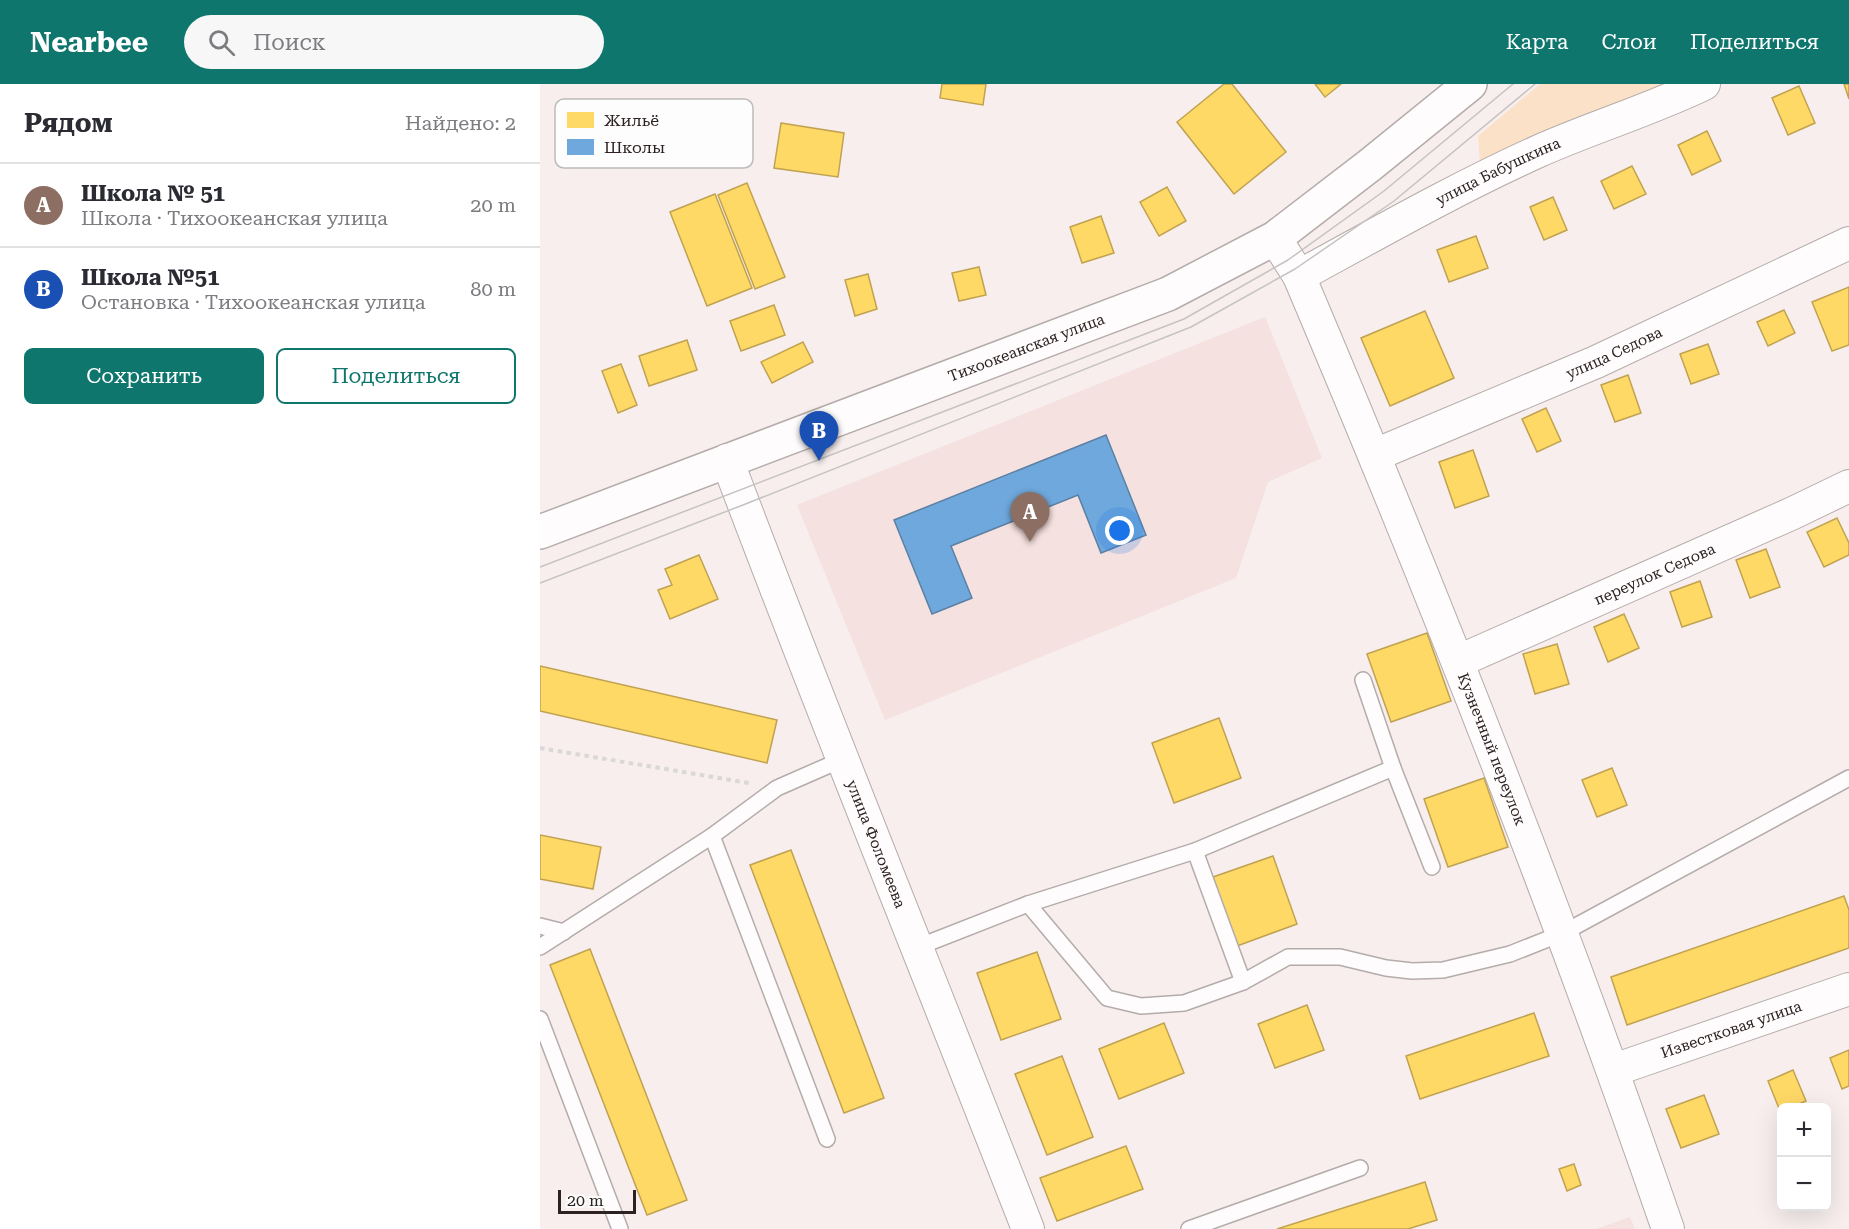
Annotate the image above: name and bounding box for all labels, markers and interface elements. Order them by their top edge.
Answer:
search box [184,15,604,69]
text: Nearbee [30,26,148,59]
icon: search [205,26,238,59]
text: Поиск [253,30,326,55]
text: Карта [1506,30,1569,54]
text: Слои [1602,30,1657,54]
text: Поделиться [1690,30,1819,54]
legend [555,99,753,168]
text: Рядом [24,108,113,138]
text: Найдено: 2 [405,111,516,135]
text: Жильё [604,111,659,130]
street label: улица Бабушкина [1433,134,1563,209]
text: Школы [604,138,665,157]
text: Школа № 51 [81,181,225,206]
text: A [36,193,51,217]
text: 20 m [470,193,516,217]
text: Школа · Тихоокеанская улица [81,206,388,230]
text: Школа №51 [81,265,220,290]
text: B [36,277,51,301]
text: 80 m [470,277,516,301]
text: Остановка · Тихоокеанская улица [81,290,426,314]
street label: Тихоокеанская улица [946,310,1107,386]
street label: улица Седова [1563,323,1665,383]
button: Сохранить [24,348,264,404]
button: Поделиться [276,348,516,404]
pin: B [800,412,838,461]
pin: A [1010,492,1050,542]
your location [1105,516,1134,545]
street label: переулок Седова [1591,540,1718,609]
street label: Кузнечный переулок [1454,670,1530,829]
street label: улица Фоломеева [843,777,909,911]
street label: Известковая улица [1659,997,1804,1062]
map controls [1777,1103,1831,1211]
button: + [1777,1103,1831,1157]
button: − [1777,1157,1831,1211]
scale bar [558,1187,636,1214]
text: 20 m [567,1191,604,1210]

